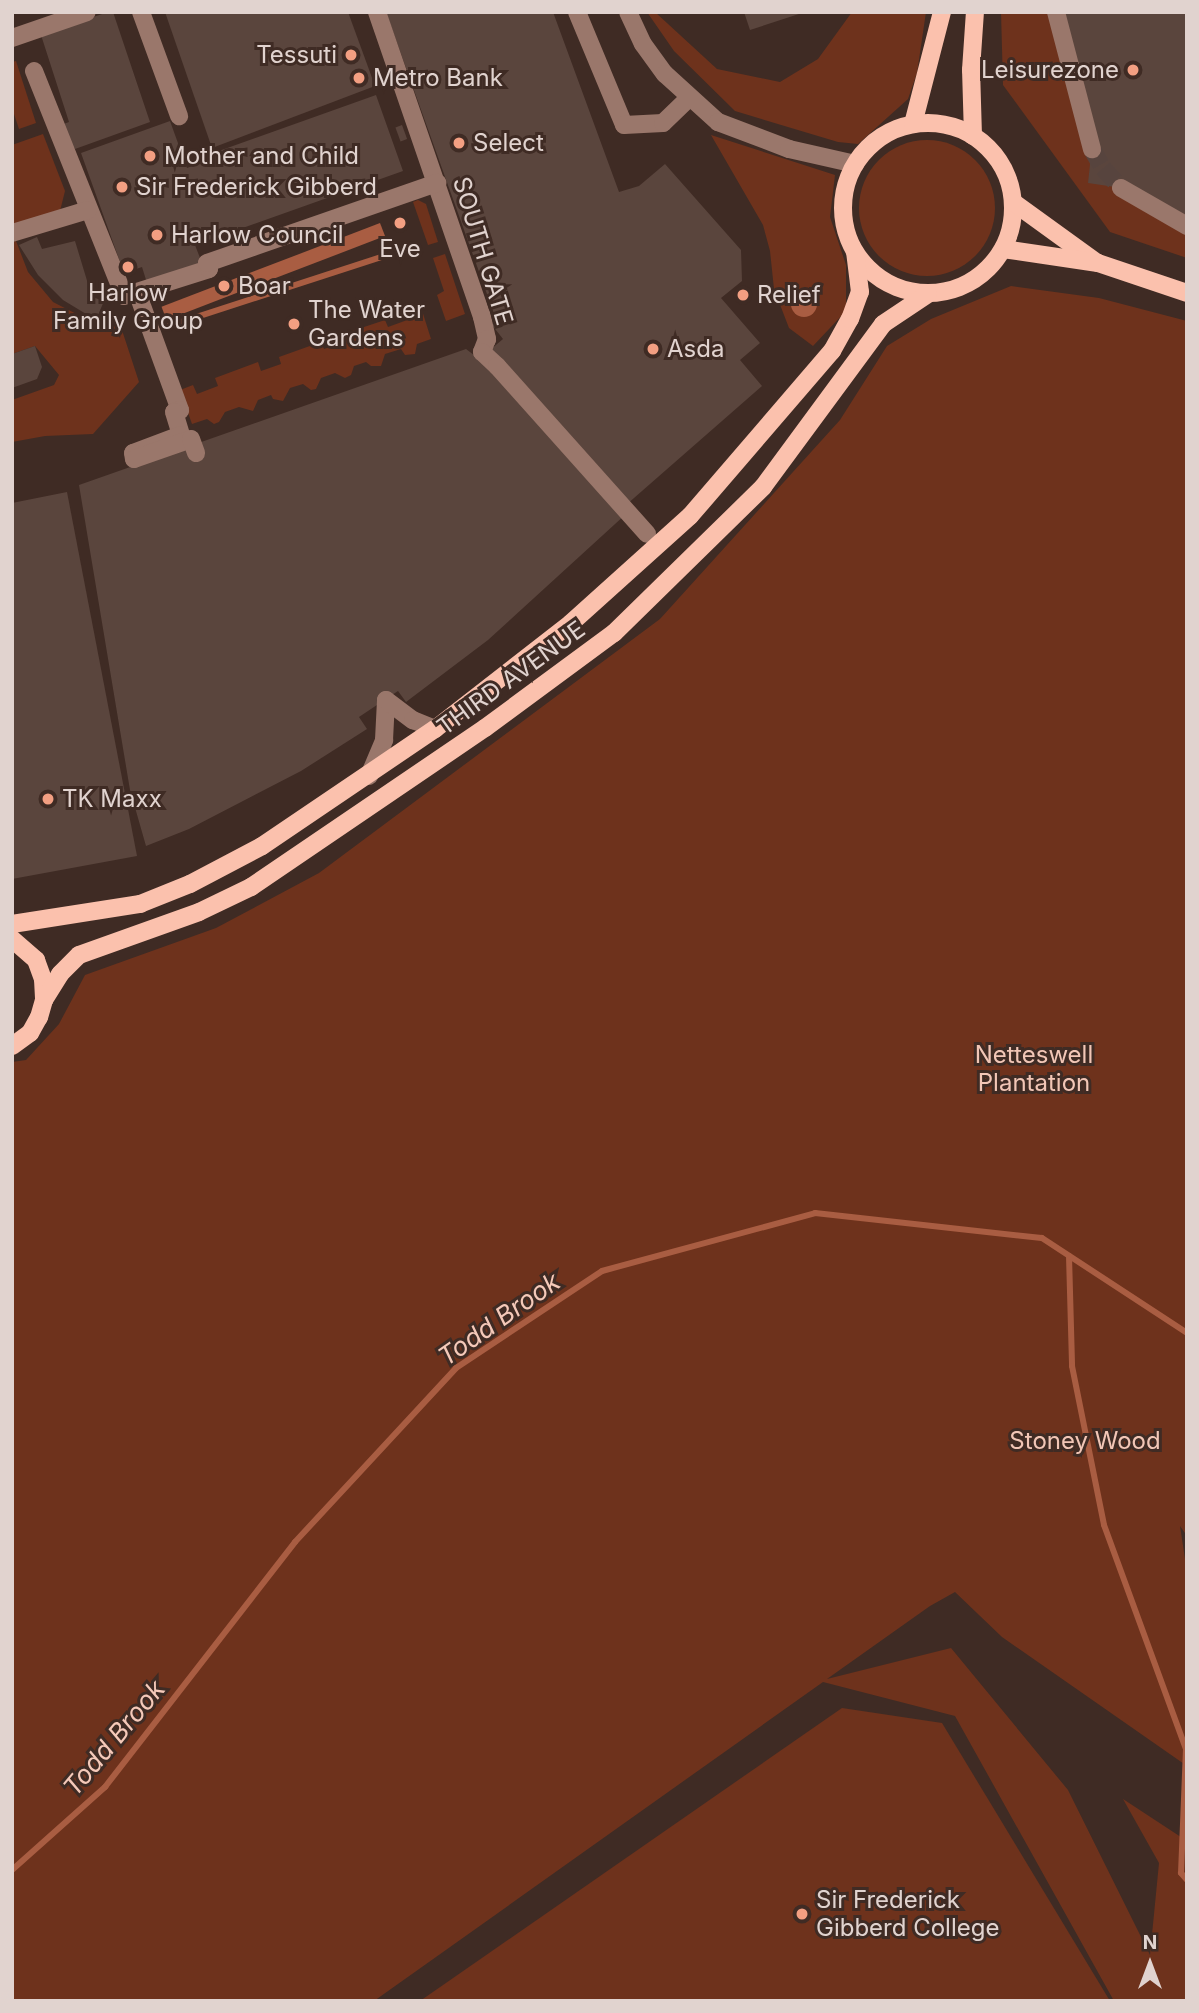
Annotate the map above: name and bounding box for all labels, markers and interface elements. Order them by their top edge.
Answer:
place label: Tessuti [256,41,337,69]
marker: Tessuti [343,47,359,63]
place label: Leisurezone [981,56,1119,84]
marker: Leisurezone [1125,62,1141,78]
place label: Metro Bank [373,64,503,92]
marker: Metro Bank [351,70,367,86]
place label: Select [473,129,544,157]
marker: Select [451,135,467,151]
place label: Mother and Child [164,142,359,170]
marker: Mother and Child [142,148,158,164]
place label: Sir Frederick Gibberd [136,173,377,201]
street label: SOUTH GATE [447,173,519,329]
marker: Sir Frederick Gibberd [114,179,130,195]
marker: Eve [392,215,408,231]
place label: Harlow Council [171,221,344,249]
marker: Harlow Council [149,227,165,243]
place label: Eve [379,235,421,263]
marker: Harlow Family Group [120,259,136,275]
place label: Boar [238,272,291,300]
marker: Boar [216,278,232,294]
place label: Harlow Family Group [53,279,203,335]
place label: Relief [757,281,821,309]
marker: Relief [735,287,751,303]
place label: The Water Gardens [308,296,425,352]
marker: The Water Gardens [286,316,302,332]
place label: Asda [667,335,724,363]
marker: Asda [645,341,661,357]
street label: THIRD AVENUE [432,615,590,741]
place label: TK Maxx [62,785,162,813]
marker: TK Maxx [40,791,56,807]
park label: Netteswell Plantation [975,1041,1093,1097]
water label: Todd Brook [432,1266,566,1372]
park label: Stoney Wood [1009,1427,1161,1455]
water label: Todd Brook [57,1674,171,1802]
place label: Sir Frederick Gibberd College [816,1886,999,1942]
marker: Sir Frederick Gibberd College [794,1906,810,1922]
north arrow [1115,1929,1185,1999]
text: N [1143,1931,1157,1954]

